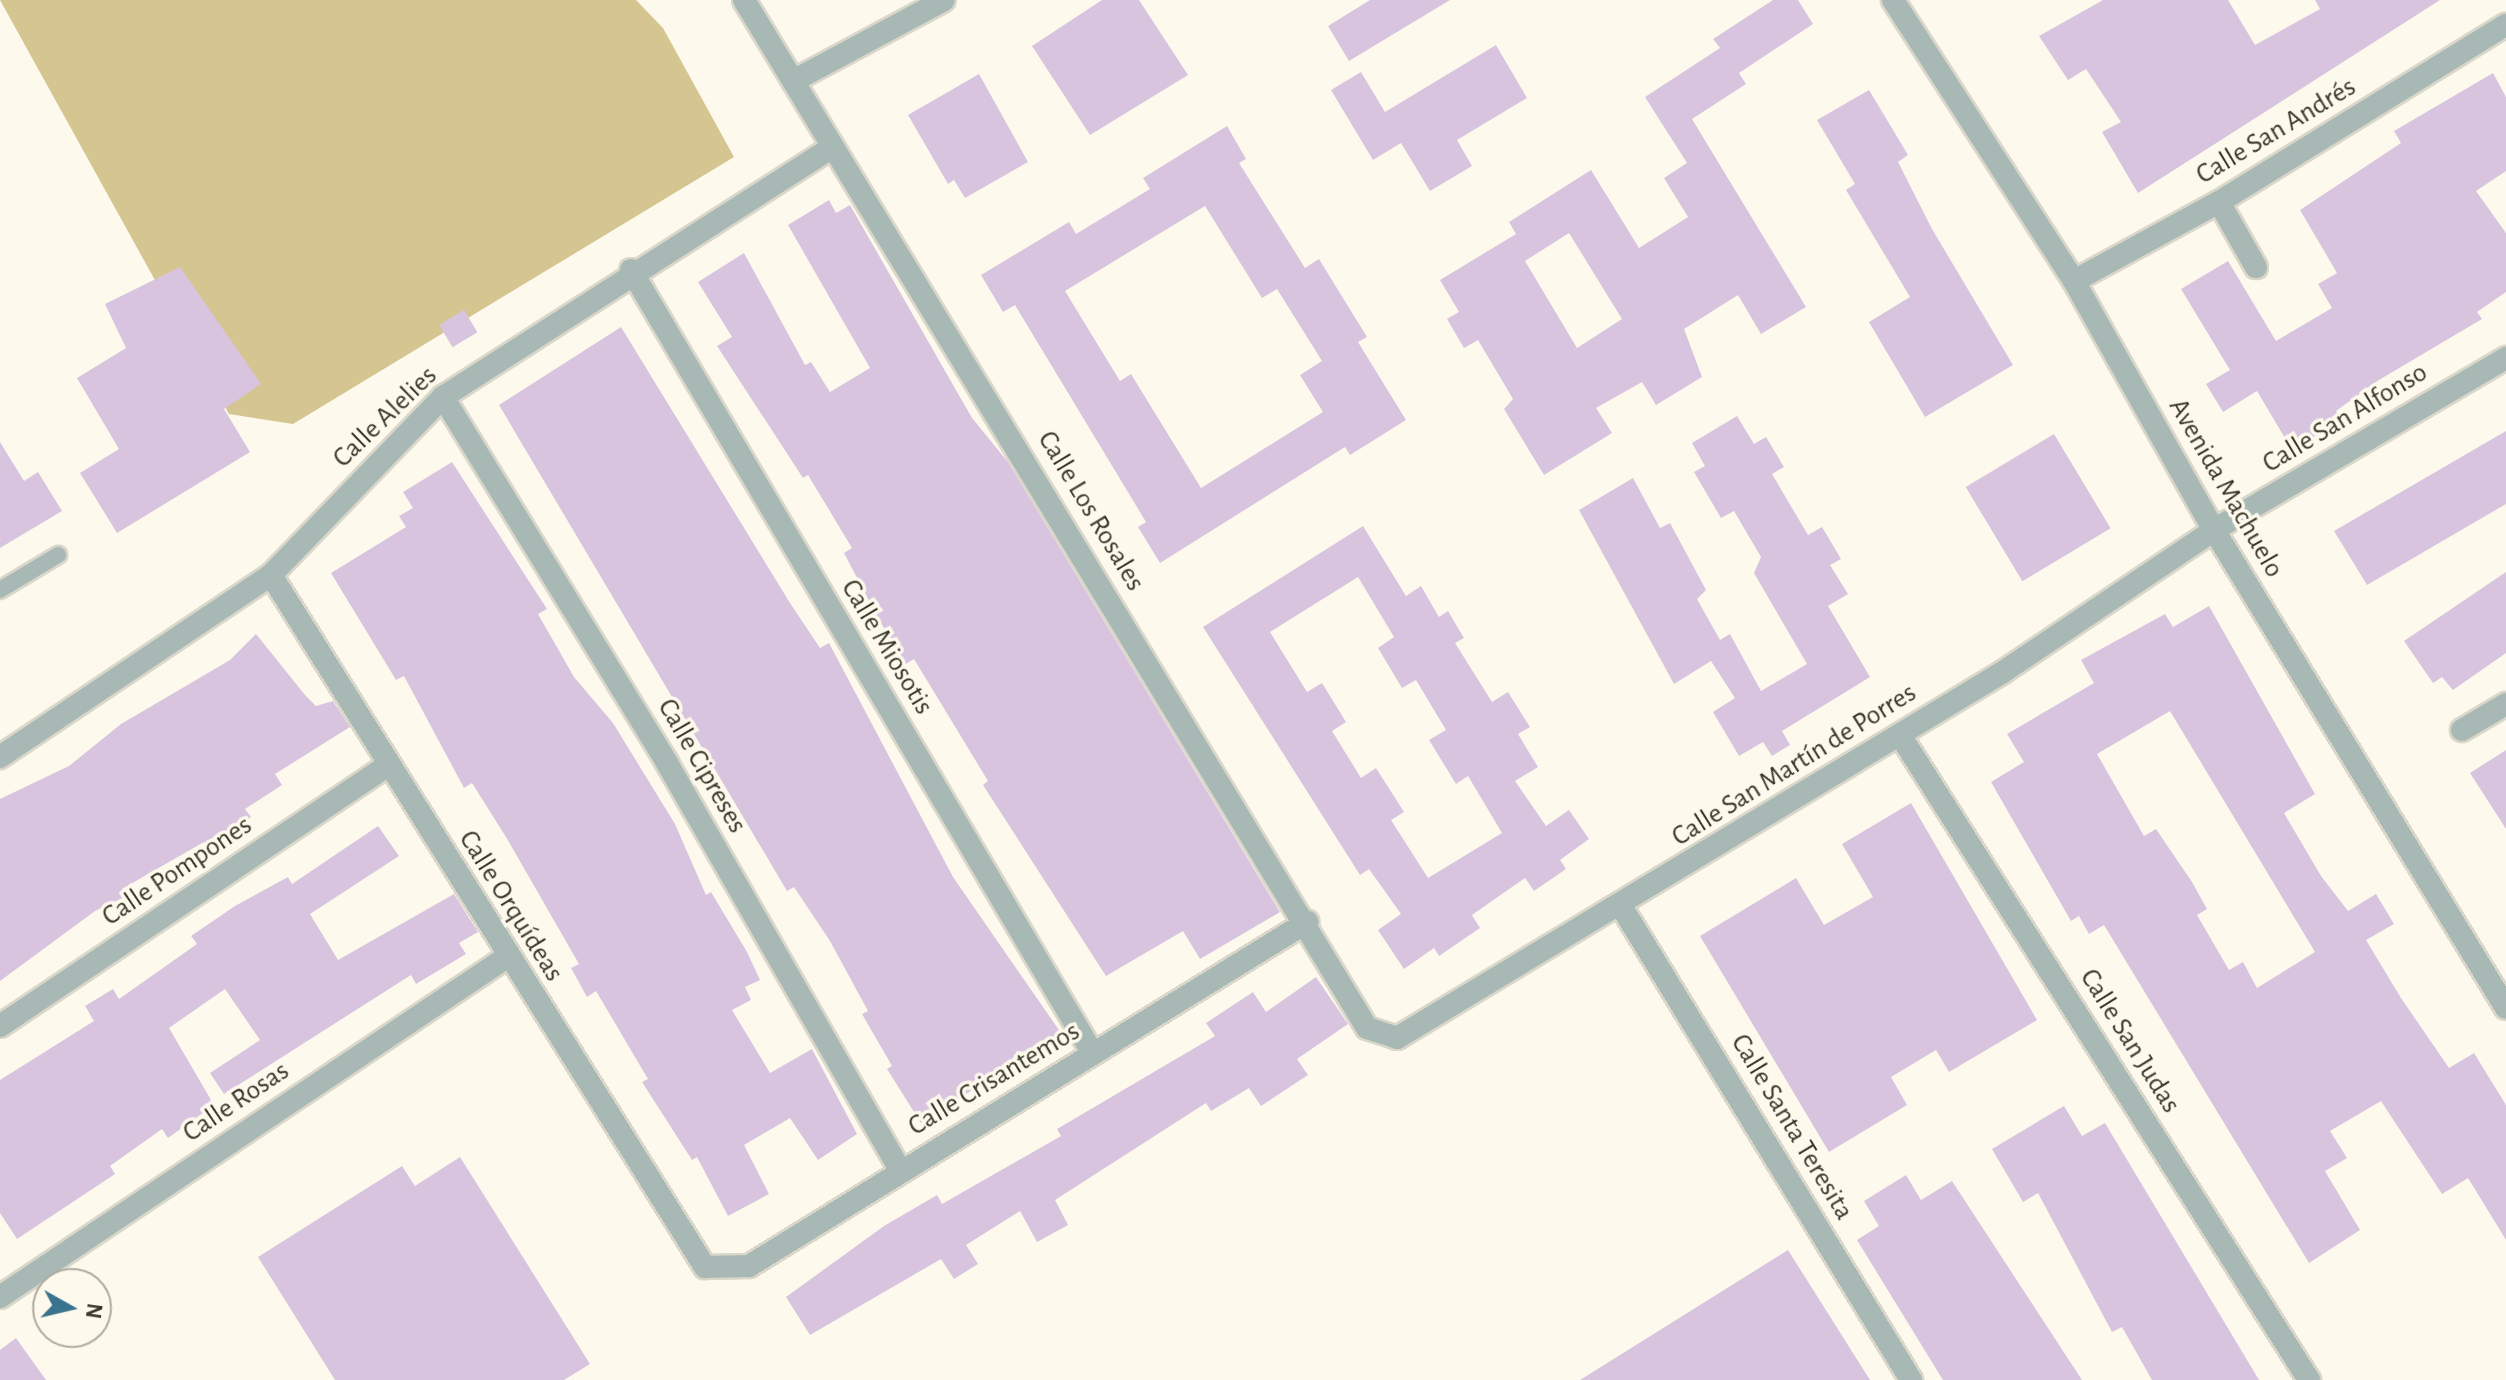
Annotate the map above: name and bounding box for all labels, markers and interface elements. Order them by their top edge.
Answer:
street label: Calle San Andrés [2190,70,2362,192]
street label: Calle San Alfonso [2256,356,2434,480]
street label: Calle Alelies [326,359,444,475]
street label: Avenida Machuelo [2161,392,2291,584]
street label: Calle Los Rosales [1030,425,1152,597]
street label: Calle Miosotis [834,573,940,721]
street label: Calle San Martín de Porres [1666,676,1922,854]
street label: Calle Cipreses [650,693,754,839]
street label: Calle Pompones [96,809,258,933]
street label: Calle Orquídeas [451,824,571,988]
street label: Calle San Judas [2072,963,2188,1119]
street label: Calle Crisantemos [902,1015,1086,1143]
street label: Calle Santa Teresita [1723,1028,1861,1226]
street label: Calle Rosas [177,1054,295,1150]
north arrow [32,1268,112,1348]
text: N [82,1302,106,1320]

